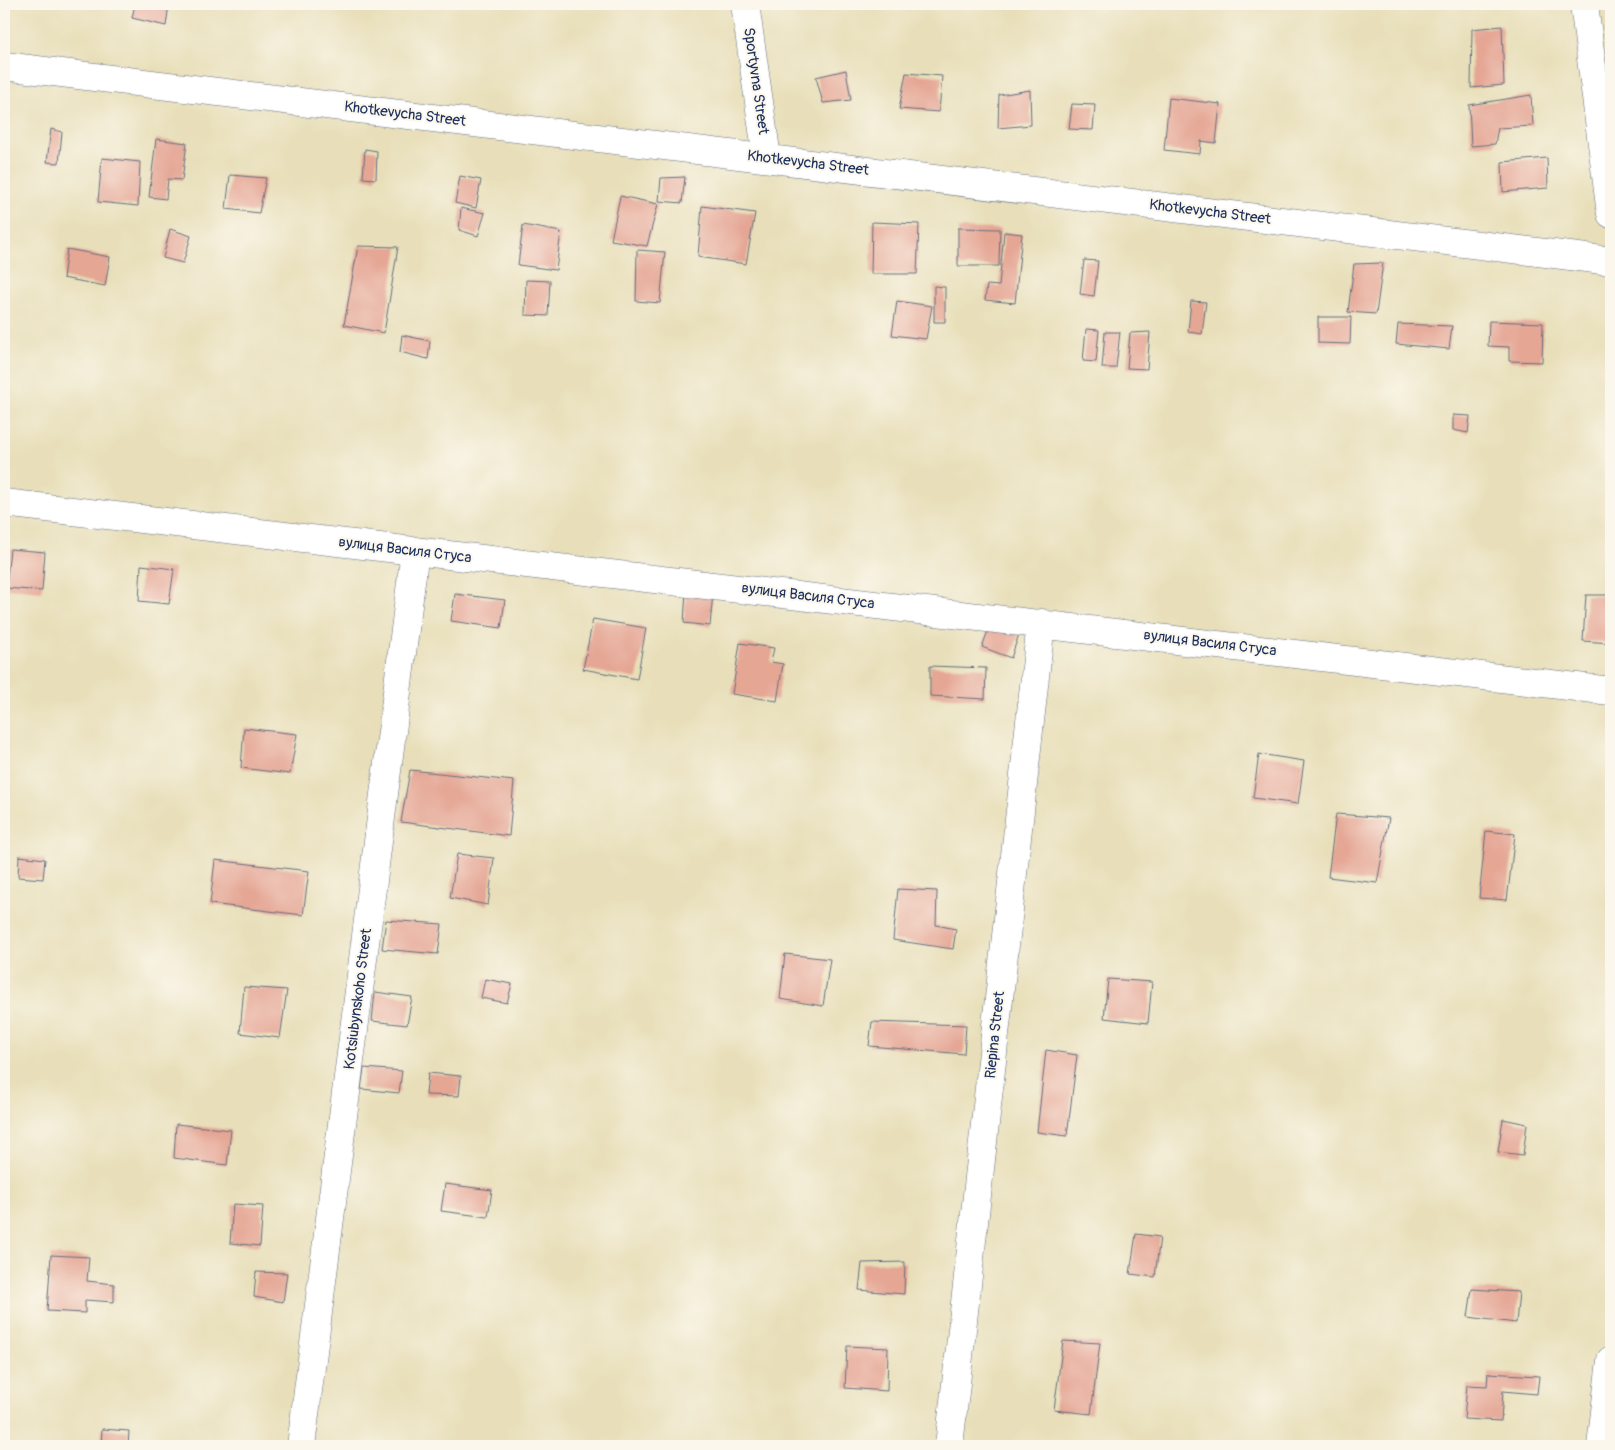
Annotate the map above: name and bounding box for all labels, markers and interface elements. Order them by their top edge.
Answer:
street label: Sportyvna Street [739,26,773,137]
street label: Khotkevycha Street [343,97,468,131]
street label: Khotkevycha Street [746,146,871,180]
street label: Khotkevycha Street [1148,195,1273,229]
street label: вулиця Василя Стуса [337,532,473,568]
street label: вулиця Василя Стуса [740,578,876,614]
street label: вулиця Василя Стуса [1142,625,1278,661]
street label: Kotsiubynskoho Street [340,926,376,1071]
street label: Riepina Street [981,989,1009,1080]

